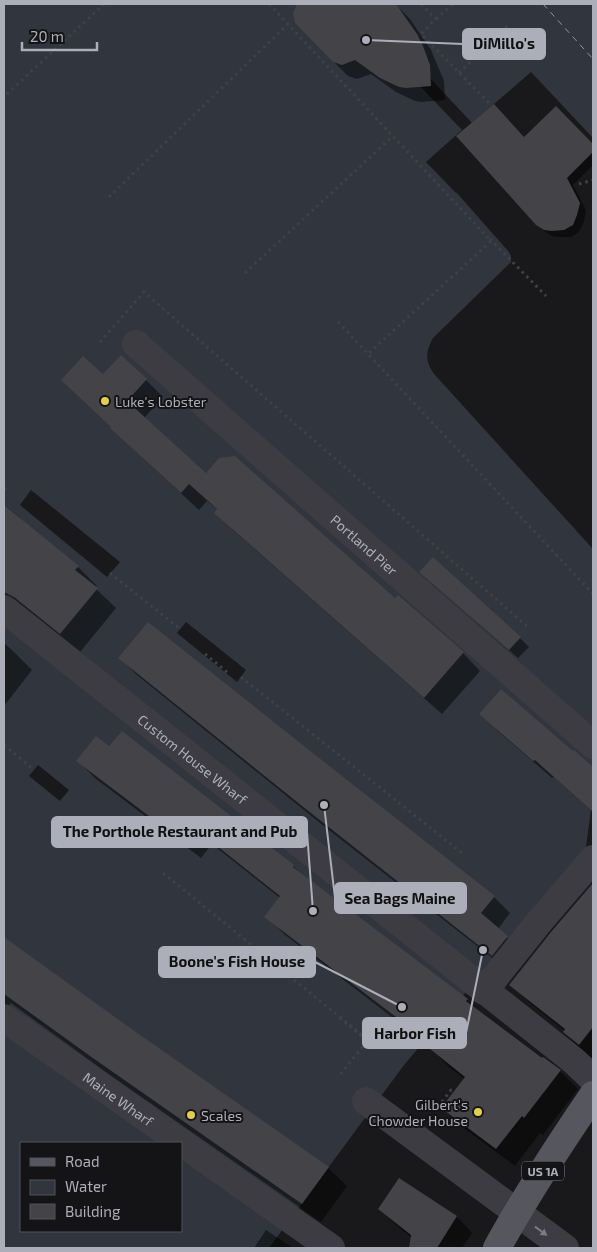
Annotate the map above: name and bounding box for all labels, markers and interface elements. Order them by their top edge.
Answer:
scale bar [22,20,98,52]
text: 20 m [30,27,64,45]
callout: DiMillo's [463,29,545,59]
text: DiMillo's [473,34,535,52]
place label: Luke's Lobster [115,393,207,410]
marker: Luke's Lobster [99,395,111,407]
street label: Portland Pier [328,511,402,579]
street label: Custom House Wharf [135,710,251,808]
callout: The Porthole Restaurant and Pub [52,817,307,847]
text: The Porthole Restaurant and Pub [63,822,297,840]
callout: Sea Bags Maine [335,883,466,913]
text: Sea Bags Maine [344,889,456,907]
callout: Boone's Fish House [159,947,315,977]
text: Boone's Fish House [169,952,305,970]
callout: Harbor Fish [363,1018,466,1048]
text: Harbor Fish [374,1024,456,1042]
street label: Maine Wharf [80,1068,158,1130]
place label: Gilbert's Chowder House [369,1096,468,1129]
marker: Gilbert's Chowder House [472,1106,484,1118]
place label: Scales [201,1107,242,1124]
marker: Scales [185,1109,197,1121]
legend [20,1142,182,1232]
text: Road [65,1152,100,1170]
road number: US 1A [522,1162,564,1180]
text: Water [65,1177,107,1195]
text: Building [65,1202,121,1220]
one-way arrow [534,1225,547,1236]

